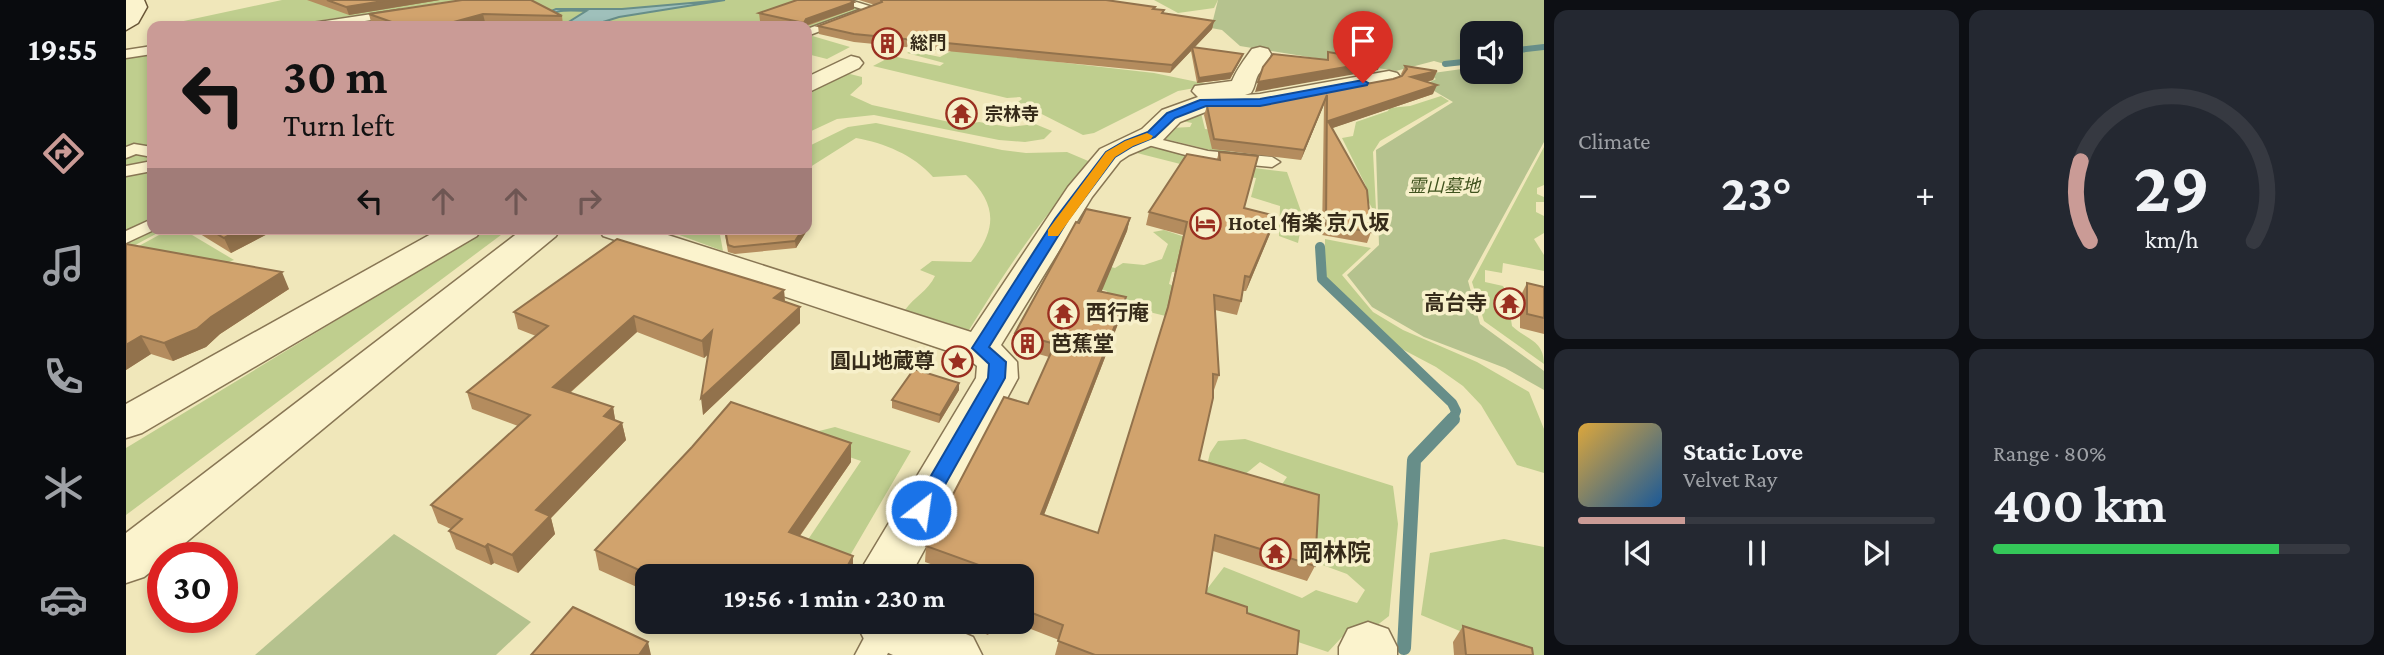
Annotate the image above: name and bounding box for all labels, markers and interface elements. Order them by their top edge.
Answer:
pin [1333,11,1393,83]
map controls [1460,21,1523,84]
button: sound [1460,21,1523,84]
icon: arrive [1344,22,1382,60]
building icon: 総門 [870,26,904,60]
text: 19:55 [28,31,98,67]
place label: 総門 [910,33,946,53]
icon: left [168,49,259,140]
text: 30 m [283,49,388,104]
temple icon: 宗林寺 [945,97,979,131]
place label: 宗林寺 [985,104,1039,124]
text: Turn left [283,107,394,143]
text: Climate [1578,128,1650,154]
icon: directions [39,129,88,178]
text: 29 [2133,146,2210,227]
text: 23° [1721,163,1792,221]
text: − [1578,172,1598,214]
text: + [1915,172,1935,214]
park label: 霊山墓地 [1408,176,1482,196]
icon: left [351,182,389,220]
icon: ahead [424,182,462,220]
icon: ahead [497,182,535,220]
icon: right [570,182,608,220]
hotel icon: Hotel 侑楽 京八坂 [1188,206,1222,240]
place label: Hotel 侑楽 京八坂 [1228,211,1390,235]
text: km/h [2145,225,2198,252]
icon: music [39,241,88,290]
temple icon: 高台寺 [1493,286,1527,320]
place label: 高台寺 [1424,291,1487,315]
temple icon: 西行庵 [1046,296,1080,330]
place label: 西行庵 [1086,301,1149,325]
building icon: 芭蕉堂 [1011,327,1045,361]
place label: 芭蕉堂 [1051,332,1114,356]
place icon: 圓山地蔵尊 [941,344,975,378]
place label: 圓山地蔵尊 [830,349,935,373]
icon: phone [39,352,88,401]
text: Static Love [1683,437,1803,466]
text: Range · 80% [1993,440,2106,466]
icon: climate [39,463,88,512]
text: Velvet Ray [1683,466,1777,492]
position arrow [884,473,958,547]
text: 400 km [1993,475,2166,533]
icon: previous [1619,534,1657,572]
icon: pause [1738,534,1776,572]
icon: next [1857,534,1895,572]
temple icon: 岡林院 [1259,536,1293,570]
place label: 岡林院 [1299,539,1371,566]
speed limit sign: 30 [147,542,238,633]
icon: car [39,575,88,624]
text: 19:56 · 1 min · 230 m [724,584,945,613]

